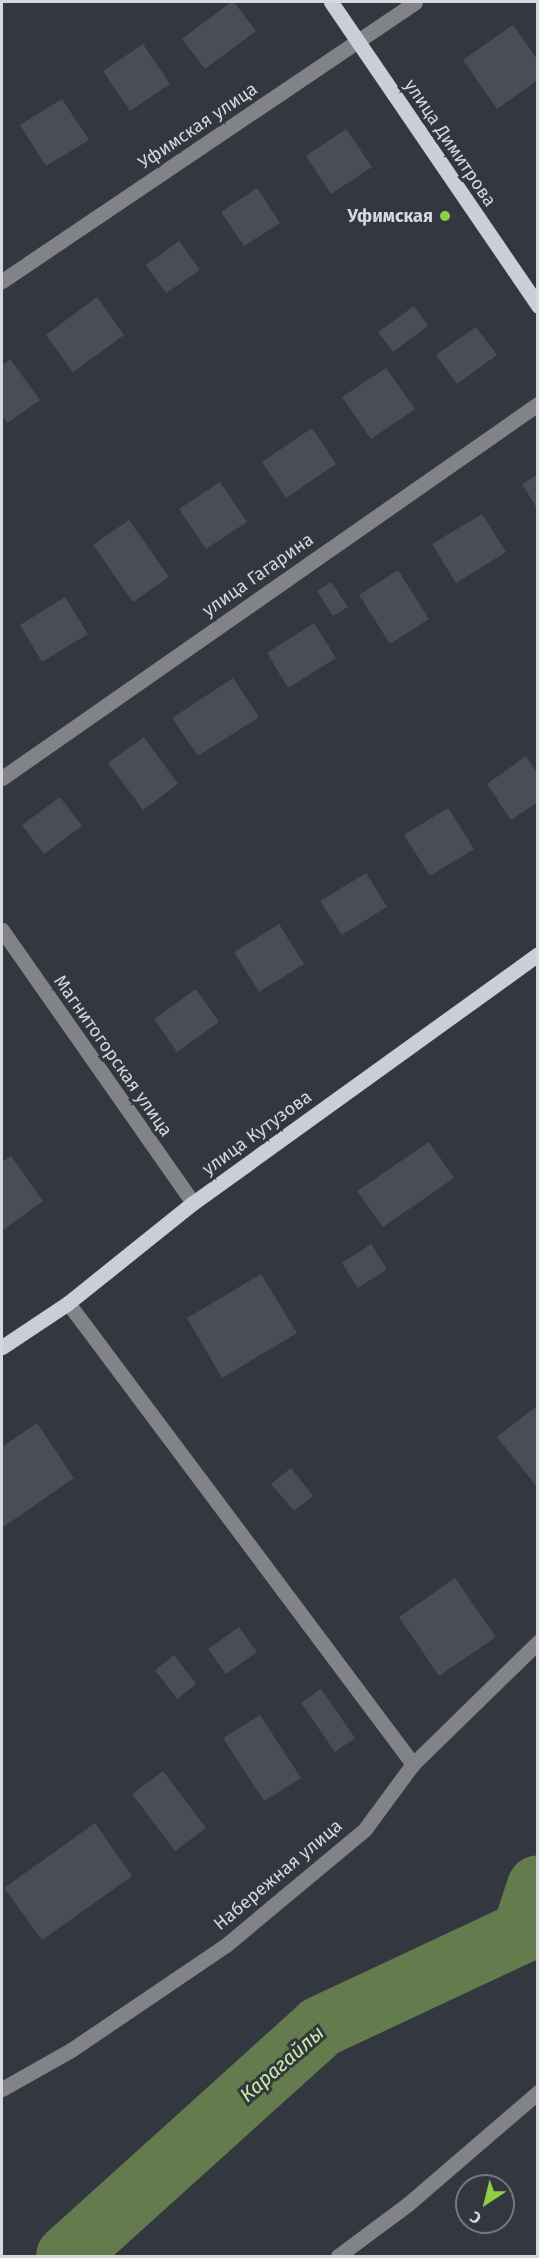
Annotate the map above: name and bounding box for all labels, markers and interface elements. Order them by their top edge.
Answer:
street label: улица Димитрова [399,75,501,211]
street label: Уфимская улица [134,78,262,174]
place label: Уфимская [347,205,433,227]
marker: Уфимская [438,209,452,223]
street label: улица Гагарина [198,529,318,621]
street label: Магнитогорская улица [49,971,177,1141]
street label: улица Кутузова [198,1086,316,1180]
street label: Набережная улица [209,1815,347,1935]
water label: Карагайлы [235,2021,329,2107]
north arrow [455,2174,515,2234]
text: С [466,2207,485,2228]

